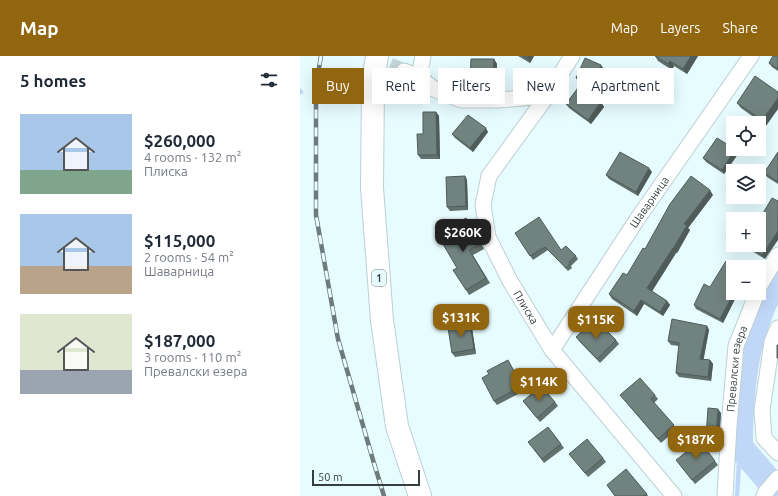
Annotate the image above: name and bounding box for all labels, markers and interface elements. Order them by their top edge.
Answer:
text: Map [20,17,59,39]
text: Map [611,20,638,36]
text: Layers [660,20,700,36]
text: Share [722,20,758,36]
chip: Buy [312,68,364,104]
chip: Rent [372,68,430,104]
chip: Filters [438,68,505,104]
chip: New [513,68,569,104]
chip: Apartment [577,68,674,104]
icon: filters [258,69,280,91]
text: 5 homes [20,71,86,90]
map controls [726,116,766,300]
button: locate [726,116,766,156]
icon: home [52,130,100,178]
text: $260,000 [144,131,215,150]
text: 4 rooms · 132 m² [144,150,241,164]
text: Плиска [144,164,188,178]
button: layers [726,164,766,204]
street label: Шаварница [627,174,671,230]
button: + [726,212,766,252]
pin: $260K [435,219,491,253]
text: $260K [444,225,482,239]
icon: home [52,230,100,278]
text: $115,000 [144,231,215,250]
text: 2 rooms · 54 m² [144,250,234,264]
button: − [726,260,766,300]
text: Шаварница [144,264,214,278]
road number: 1 [372,270,386,286]
street label: Плиска [511,288,541,326]
pin: $131K [433,304,489,338]
pin: $115K [568,306,624,340]
text: $131K [442,310,480,324]
text: $115K [577,312,615,326]
street label: Превалски езера [724,324,749,413]
icon: home [52,330,100,378]
text: $187,000 [144,331,215,350]
text: 3 rooms · 110 m² [144,350,241,364]
text: Превалски езера [144,364,248,378]
pin: $114K [511,368,567,402]
text: $114K [520,374,558,388]
pin: $187K [668,426,724,460]
text: $187K [677,432,715,446]
scale bar [312,468,420,487]
text: 50 m [318,471,342,483]

